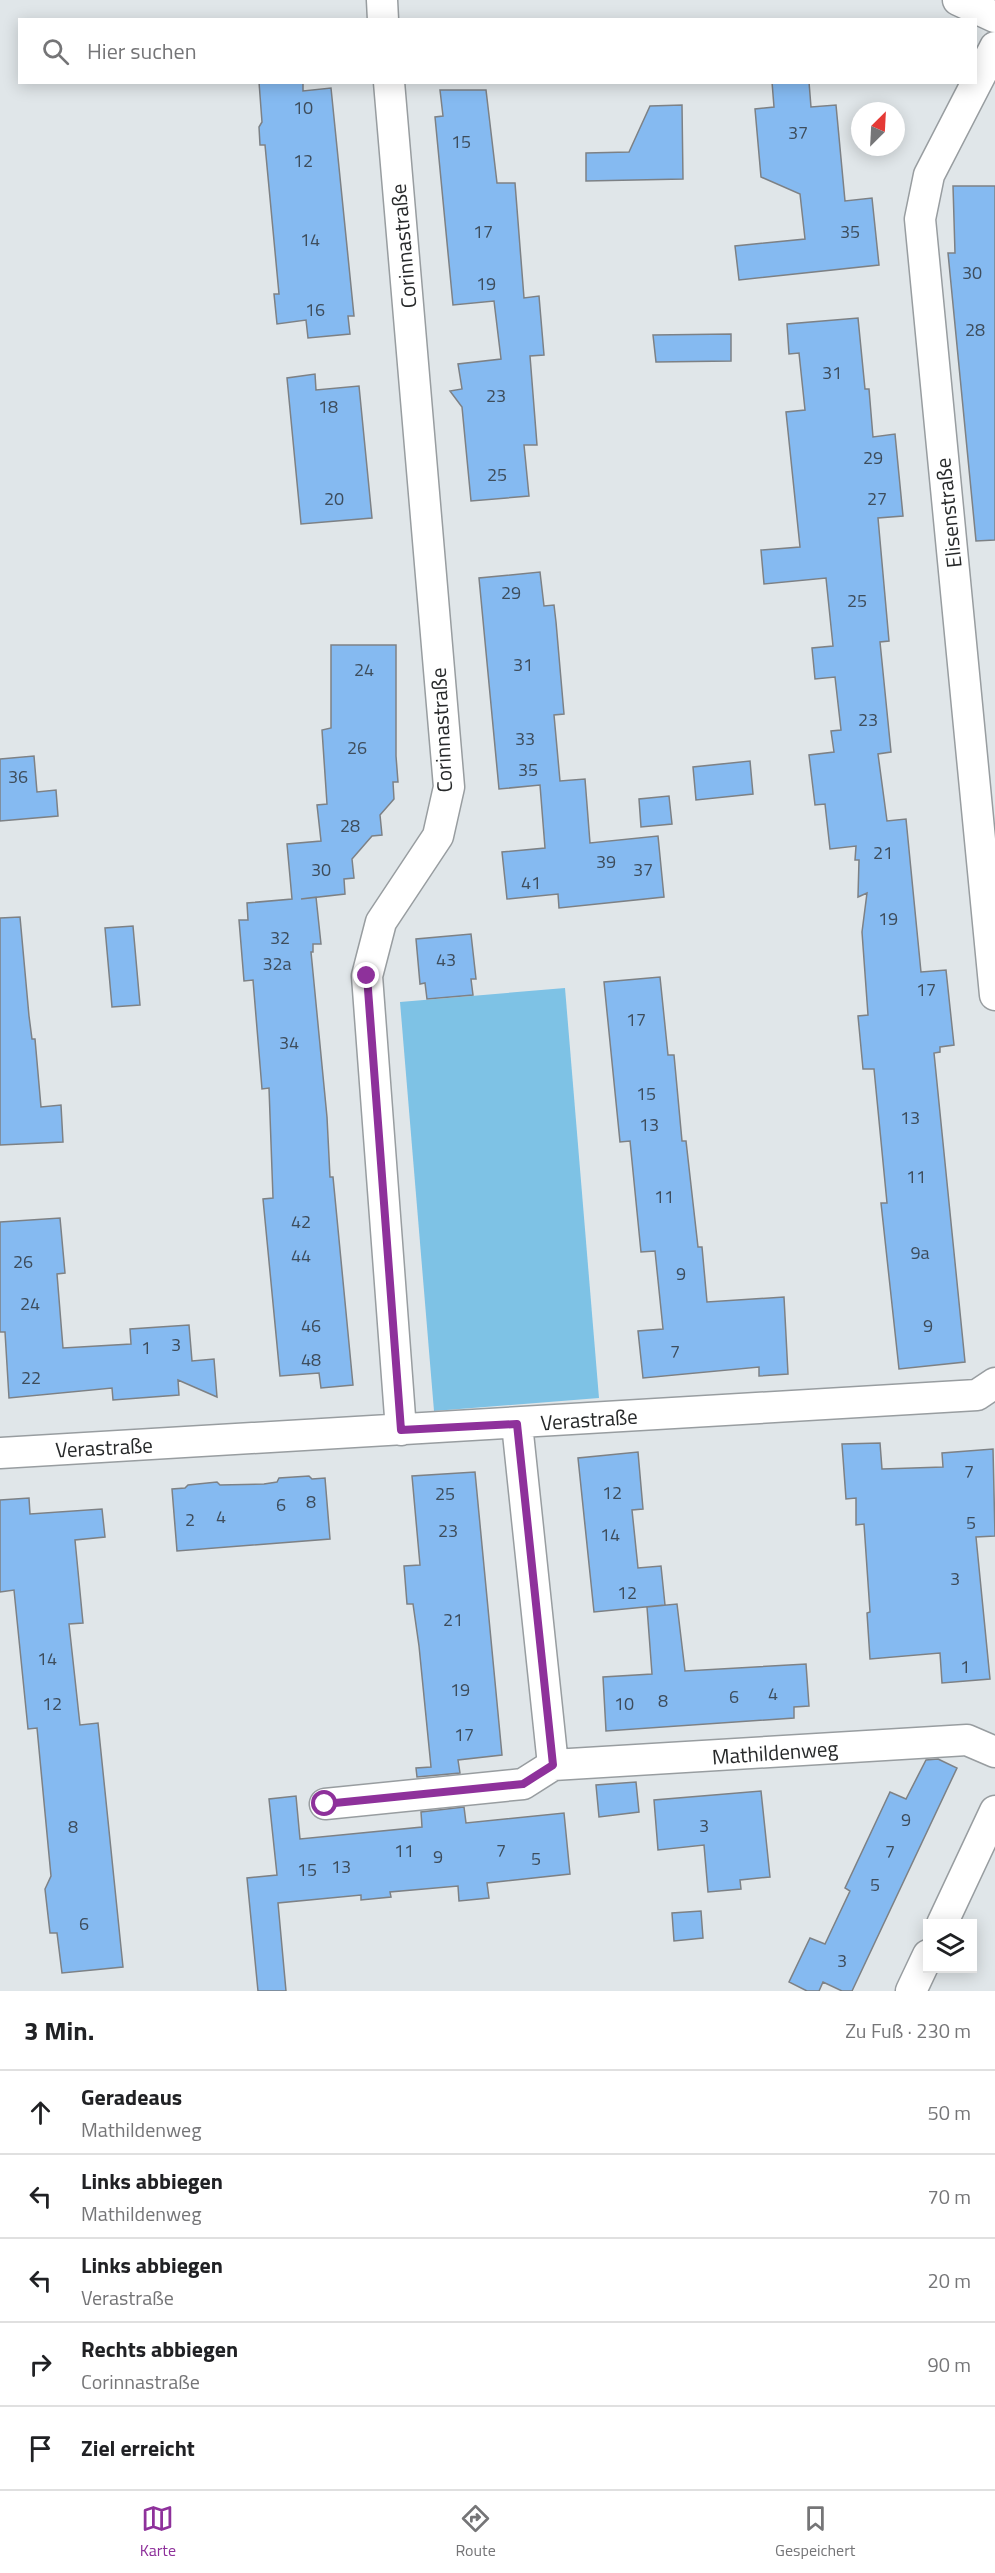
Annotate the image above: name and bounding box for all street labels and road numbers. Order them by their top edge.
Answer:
street label: Corinnastraße [382,182,424,310]
street label: Elisenstraße [926,456,970,570]
street label: Corinnastraße [422,667,460,793]
street label: Verastraße [539,1400,639,1438]
street label: Verastraße [54,1428,154,1466]
street label: Mathildenweg [711,1732,839,1772]

